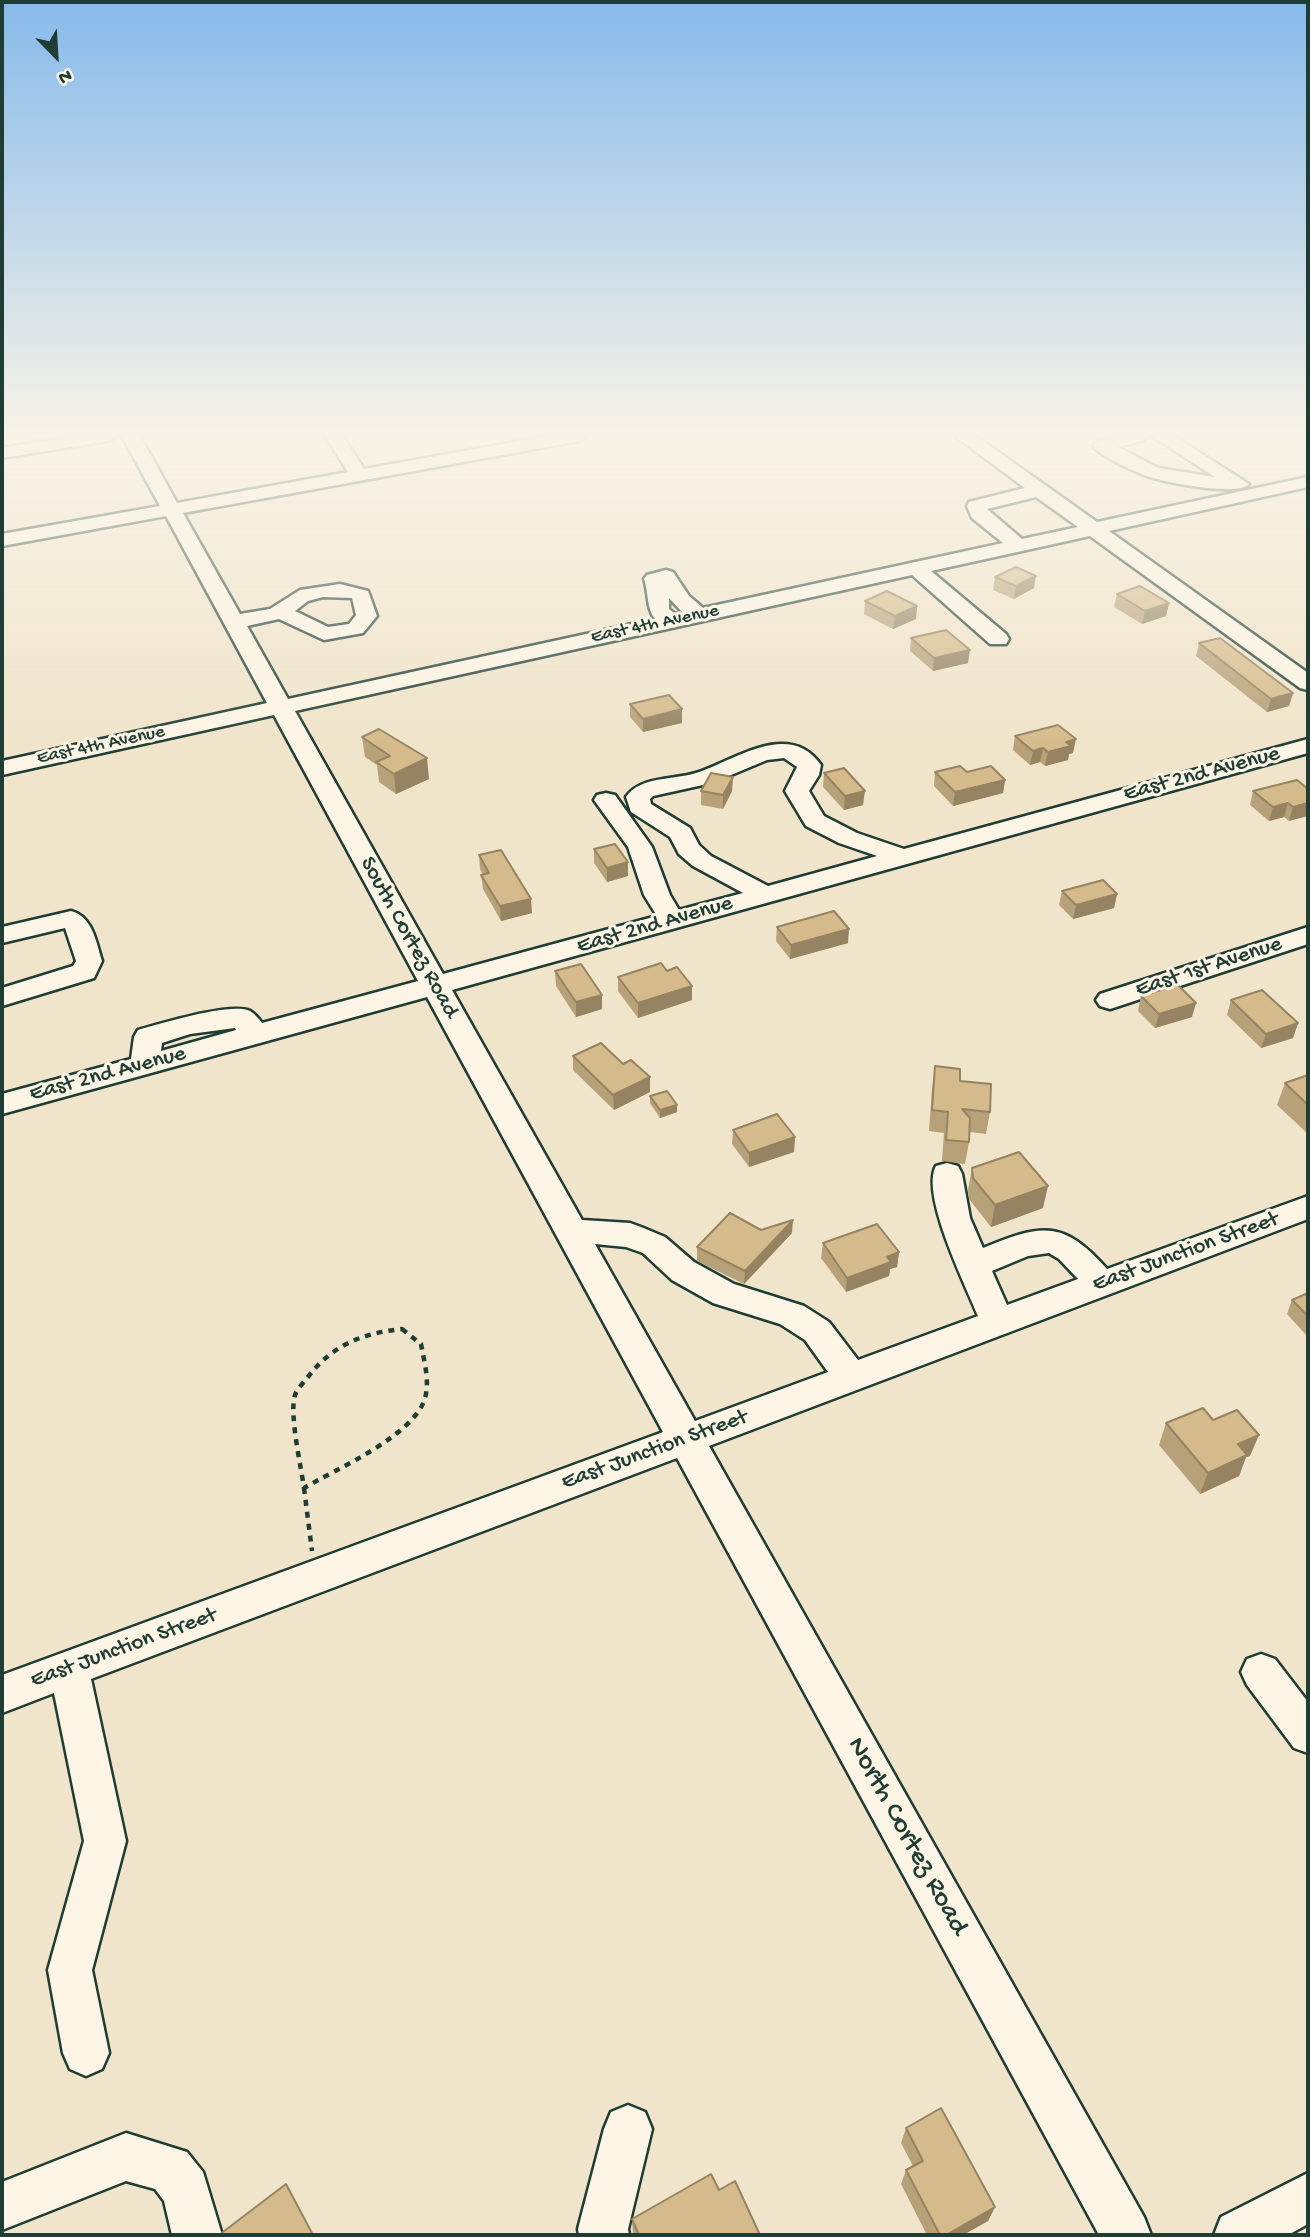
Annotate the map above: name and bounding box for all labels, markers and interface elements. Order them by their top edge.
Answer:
north arrow [21,21,91,91]
text: N [54,63,75,89]
street label: East 4th Avenue [589,600,721,650]
street label: East 4th Avenue [35,721,167,771]
street label: East 2nd Avenue [1121,741,1283,809]
street label: South Cortez Road [352,852,464,1024]
street label: East 2nd Avenue [574,891,736,961]
street label: East 1st Avenue [1132,931,1286,1005]
street label: East 2nd Avenue [27,1041,189,1109]
street label: East Junction Street [1089,1206,1283,1300]
street label: East Junction Street [558,1404,752,1498]
street label: East Junction Street [27,1602,221,1696]
street label: North Cortez Road [838,1732,974,1942]

